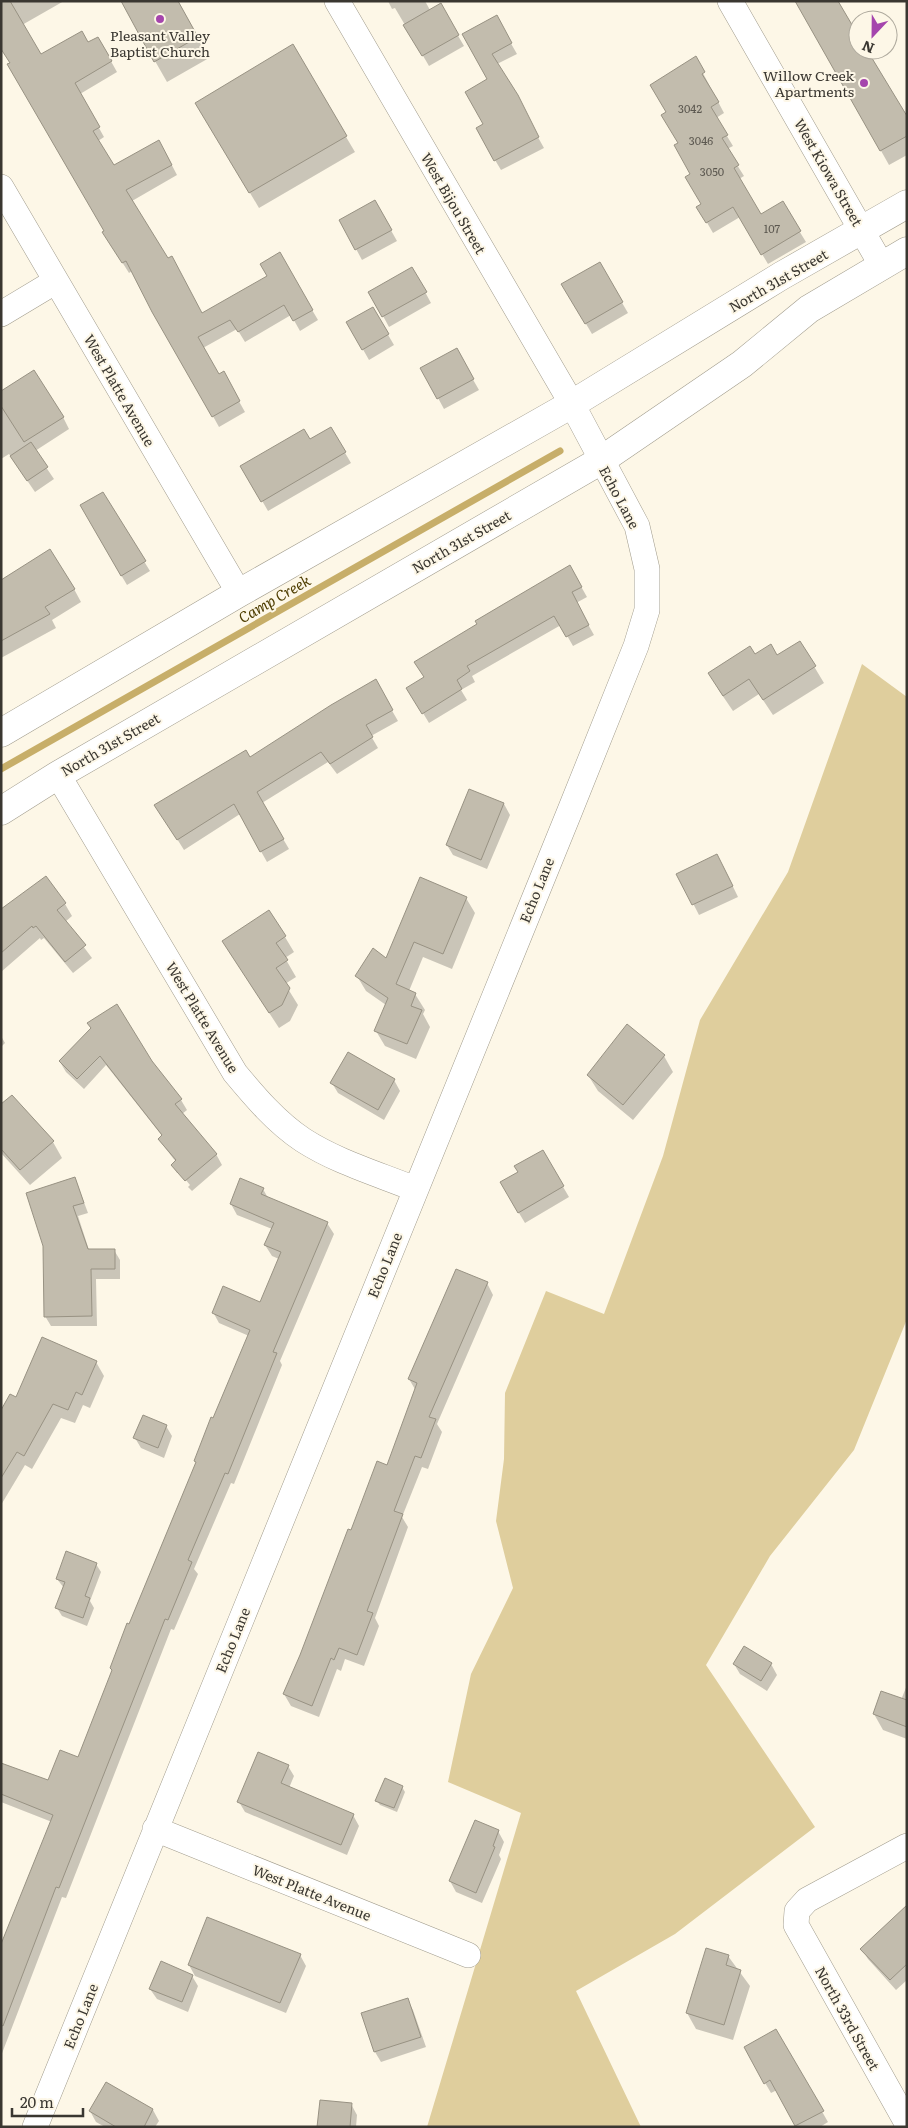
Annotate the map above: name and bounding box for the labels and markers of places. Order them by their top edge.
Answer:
marker: Pleasant Valley Baptist Church [154,13,166,25]
place label: Pleasant Valley Baptist Church [110,25,211,61]
place label: Willow Creek Apartments [763,65,854,101]
marker: Willow Creek Apartments [858,77,870,89]

